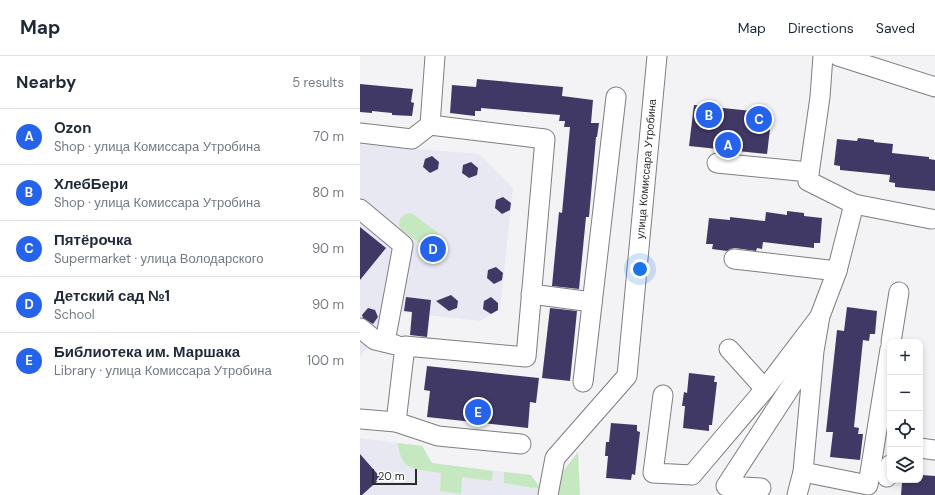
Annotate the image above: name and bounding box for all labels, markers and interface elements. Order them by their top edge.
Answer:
text: Map [20,15,60,40]
text: Map [738,19,766,37]
text: Directions [788,19,854,37]
text: Saved [876,19,915,37]
text: Nearby [16,71,76,93]
text: 5 results [292,74,344,91]
street label: улица Комиссара Утробина [633,97,659,240]
pin: B [696,100,722,130]
pin: C [746,104,772,134]
text: Ozon [54,118,92,138]
text: A [24,128,34,145]
text: 70 m [313,128,344,145]
pin: A [715,130,741,160]
text: Shop · улица Комиссара Утробина [54,138,261,155]
text: ХлебБери [54,174,128,194]
text: B [25,184,33,201]
text: 80 m [312,184,344,201]
text: Shop · улица Комиссара Утробина [54,194,261,211]
text: Пятёрочка [54,230,132,250]
pin: D [420,234,446,264]
text: C [24,240,34,257]
text: 90 m [312,240,344,257]
text: Supermarket · улица Володарского [54,250,263,267]
your location [630,259,650,279]
text: Детский сад №1 [54,286,170,306]
text: D [24,296,34,313]
text: 90 m [312,296,344,313]
text: School [54,306,95,323]
map controls [887,339,923,483]
button: + [887,339,923,375]
text: Библиотека им. Маршака [54,342,240,362]
text: E [25,352,33,369]
text: 100 m [307,352,344,369]
text: Library · улица Комиссара Утробина [54,362,272,379]
button: − [887,375,923,411]
pin: E [465,397,491,427]
button: locate [887,411,923,447]
button: layers [887,447,923,483]
scale bar [372,467,417,486]
text: 20 m [378,469,404,483]

